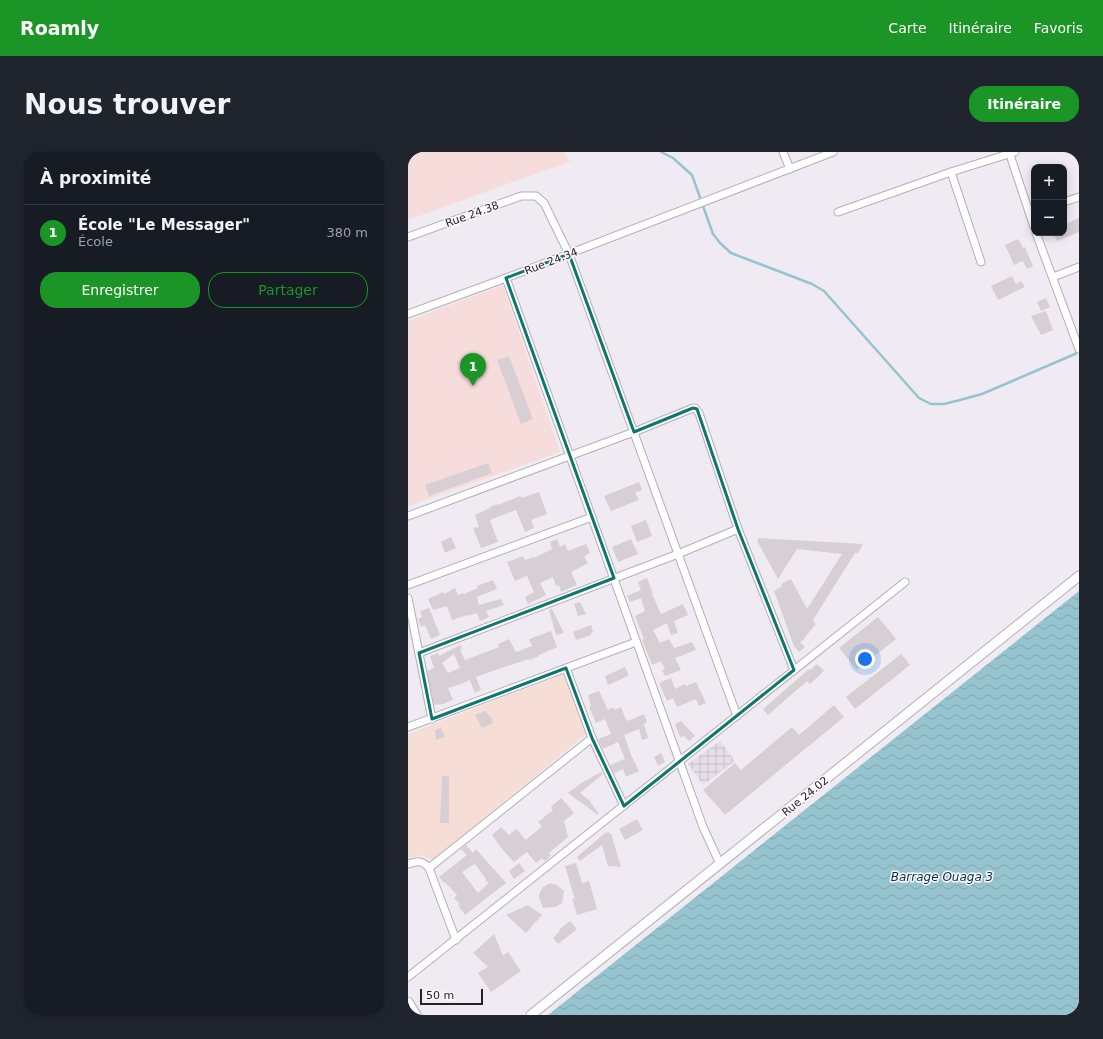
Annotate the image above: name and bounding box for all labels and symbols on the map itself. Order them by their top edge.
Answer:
street label: Rue 24.38 [444,199,501,230]
street label: Rue 24.34 [523,245,580,278]
pin: 1 [460,353,486,386]
your location [855,649,875,669]
street label: Rue 24.02 [780,774,831,819]
water label: Barrage Ouaga 3 [891,870,993,884]
scale bar [420,987,483,1006]

